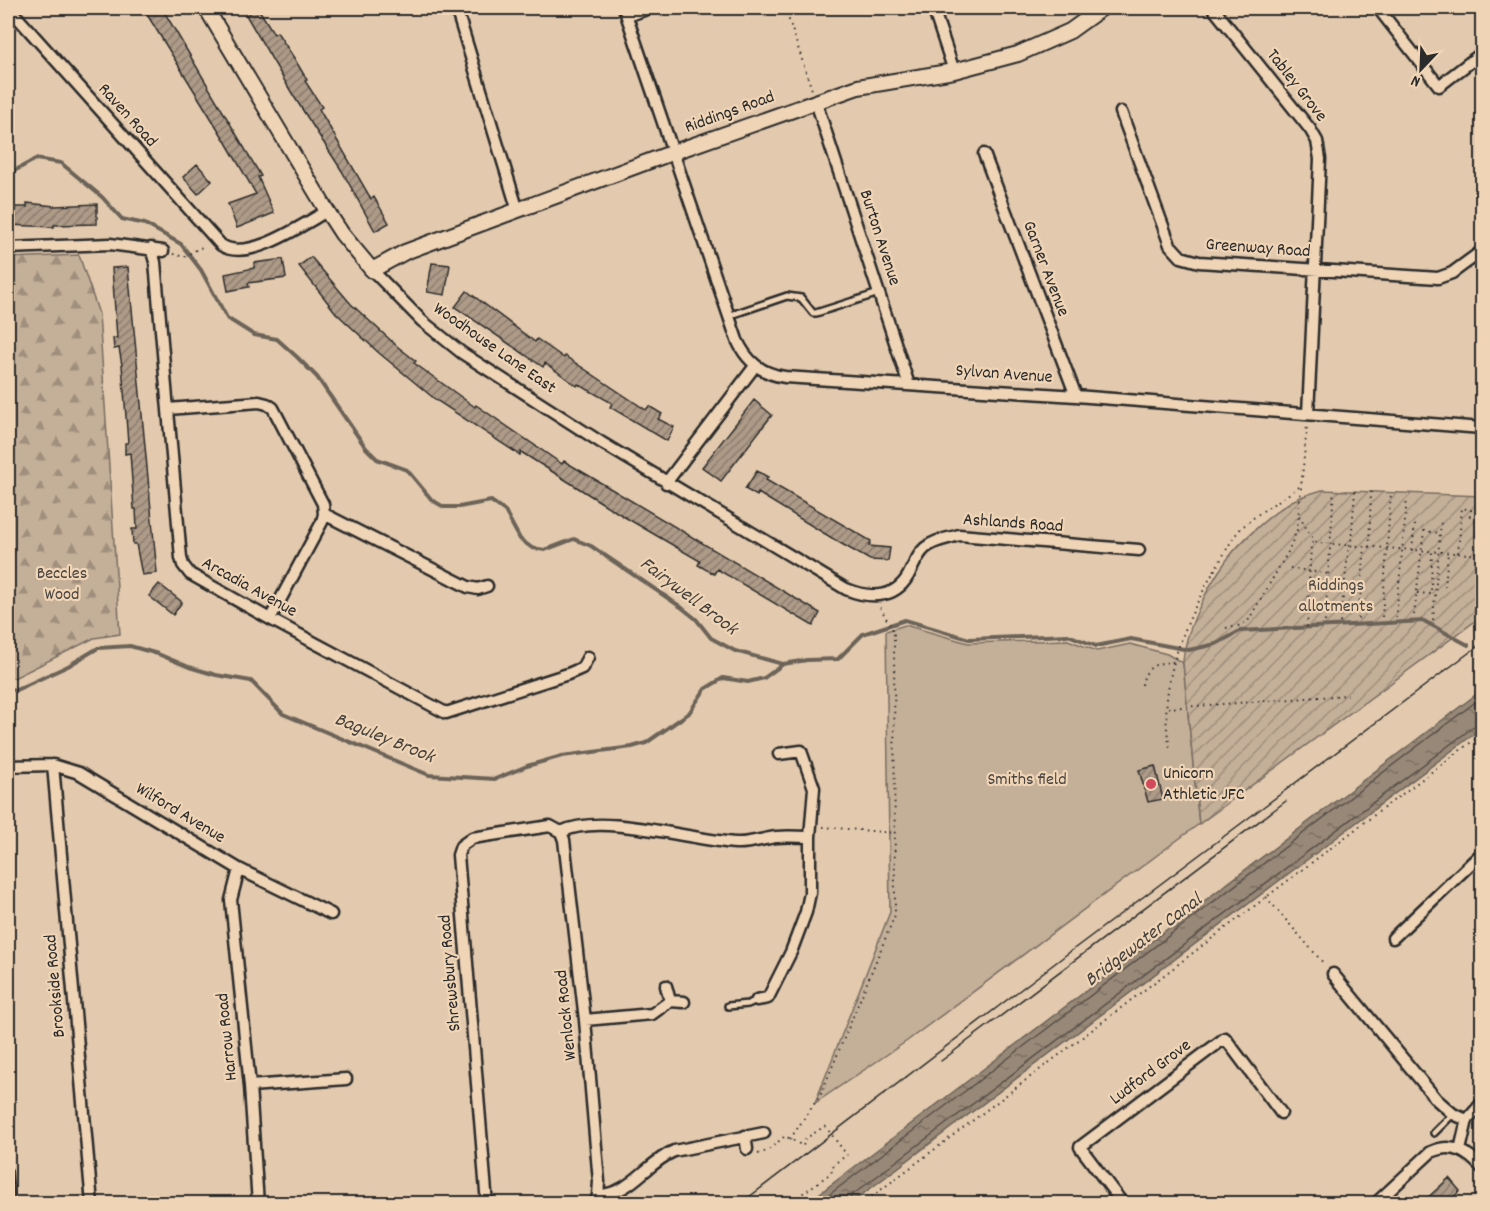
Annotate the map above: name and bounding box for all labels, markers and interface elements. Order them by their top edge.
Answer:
north arrow [1391,39,1451,99]
street label: Tabley Grove [1260,44,1332,128]
text: N [1408,68,1424,93]
street label: Raven Road [91,78,163,154]
street label: Riddings Road [682,85,778,141]
street label: Burton Avenue [852,187,906,289]
street label: Garner Avenue [1015,218,1075,320]
street label: Greenway Road [1205,233,1311,265]
street label: Woodhouse Lane East [427,297,561,401]
street label: Sylvan Avenue [955,359,1053,391]
street label: Ashlands Road [962,508,1064,540]
street label: Arcadia Avenue [197,551,301,625]
water label: Fairywell Brook [633,551,744,644]
park label: Beccles Wood [37,562,87,608]
park label: Riddings allotments [1299,574,1373,620]
water label: Baguley Brook [330,706,440,772]
place label: Unicorn Athletic JFC [1163,762,1245,808]
park label: Smiths field [987,768,1067,793]
street label: Wilford Avenue [130,777,230,851]
marker: Unicorn Athletic JFC [1144,777,1158,791]
water label: Bridgewater Canal [1079,886,1210,994]
street label: Shrewsbury Road [433,914,469,1032]
street label: Brookside Road [39,933,73,1039]
street label: Wenlock Road [550,968,584,1062]
street label: Harrow Road [211,992,245,1082]
street label: Ludford Grove [1105,1034,1197,1112]

